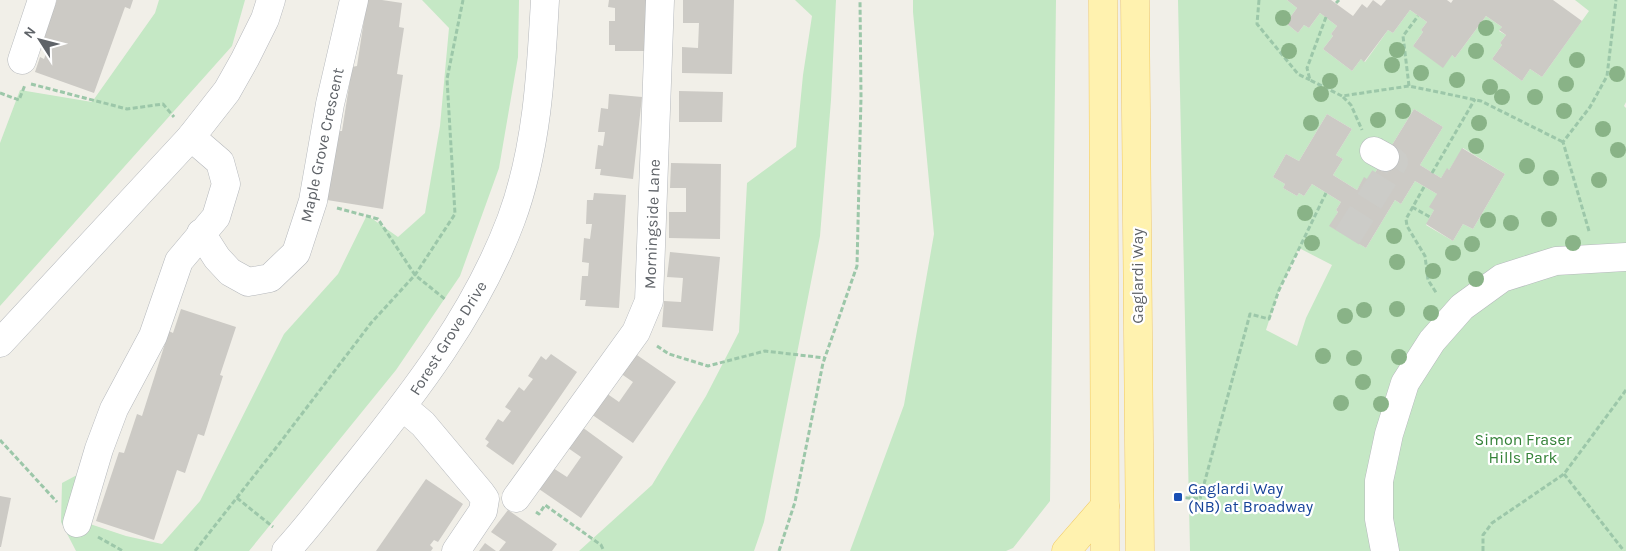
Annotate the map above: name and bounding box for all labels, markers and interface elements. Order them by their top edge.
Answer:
north arrow [15,15,65,65]
text: N [20,24,40,42]
street label: Maple Grove Crescent [296,66,348,224]
street label: Morningside Lane [640,159,664,289]
street label: Gaglardi Way [1128,228,1147,324]
street label: Forest Grove Drive [405,277,491,399]
park label: Simon Fraser Hills Park [1475,430,1572,467]
place label: Gaglardi Way (NB) at Broadway [1188,479,1314,516]
marker: Gaglardi Way (NB) at Broadway [1172,491,1184,503]

